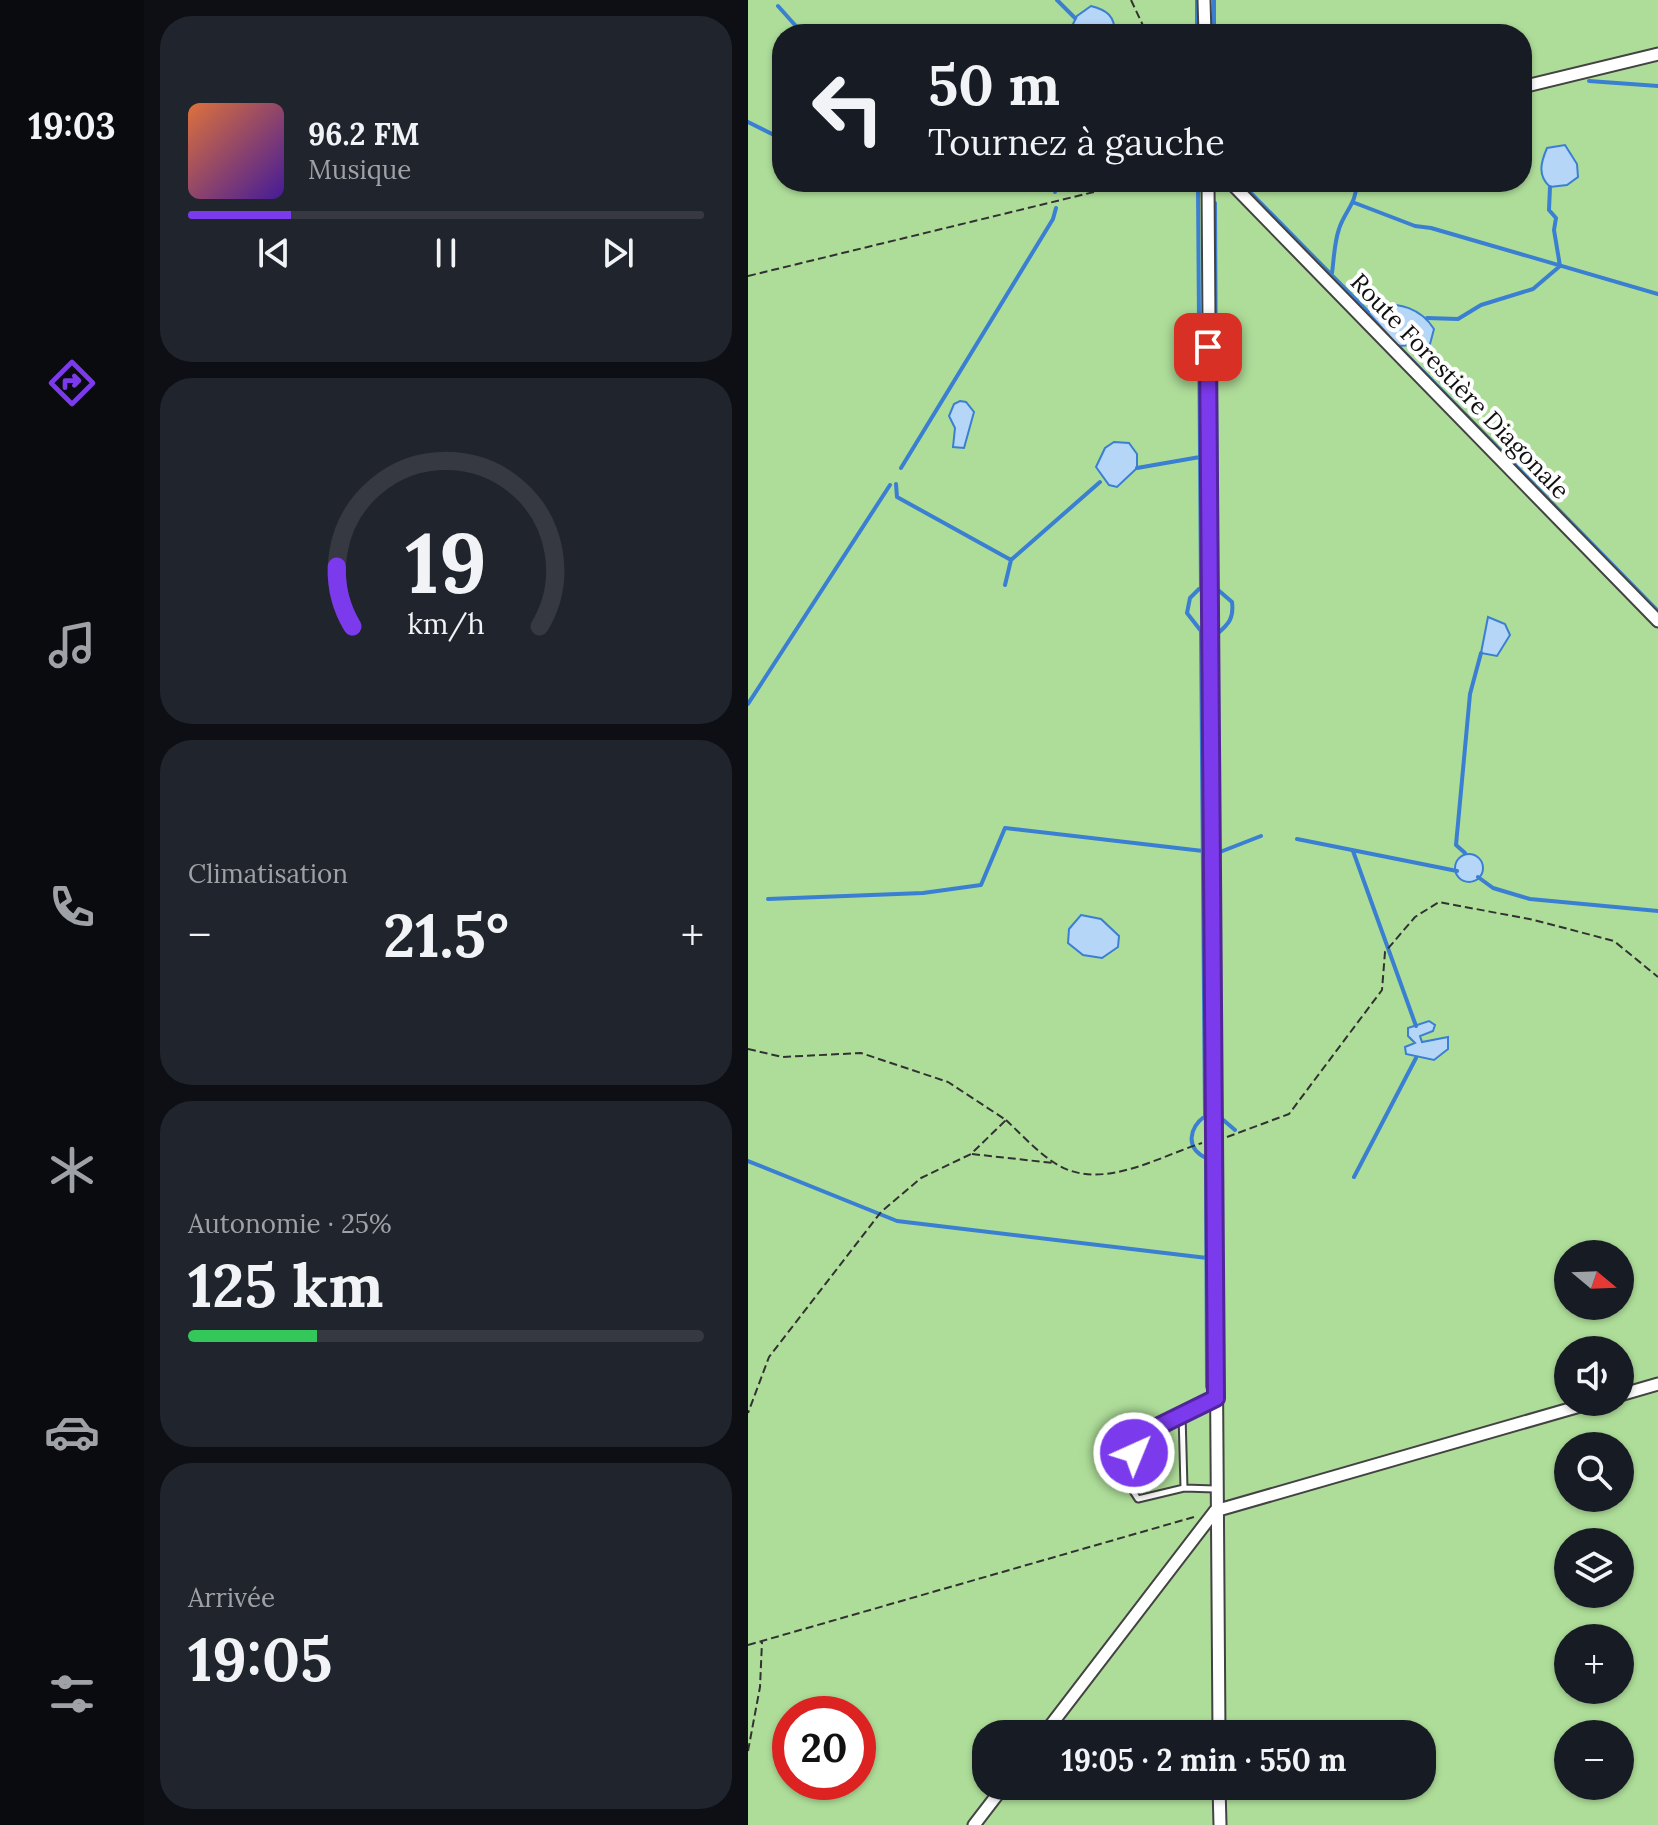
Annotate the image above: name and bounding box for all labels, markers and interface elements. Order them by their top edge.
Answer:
text: 50 m [928,49,1060,120]
icon: left [796,56,900,160]
text: 19:03 [28,103,116,149]
text: 96.2 FM [308,115,420,153]
text: Tournez à gauche [928,119,1225,165]
text: Musique [308,153,411,186]
icon: previous [252,231,296,275]
icon: pause [424,231,468,275]
icon: next [596,231,640,275]
street label: Route Forestière Diagonale [1344,266,1576,506]
pin [1174,313,1242,381]
icon: arrive [1186,325,1230,369]
icon: directions [44,355,100,411]
text: 19 [405,508,487,615]
text: km/h [407,605,485,642]
icon: music [44,617,100,673]
text: Climatisation [188,857,348,890]
icon: phone [44,879,100,935]
text: 21.5° [383,897,509,973]
text: − [188,907,211,963]
text: + [681,907,704,963]
icon: climate [44,1142,100,1198]
text: Autonomie · 25% [188,1207,392,1240]
north arrow [1554,1240,1634,1320]
map controls [1554,1240,1634,1800]
text: 125 km [188,1247,383,1323]
button: sound [1554,1336,1634,1416]
icon: car [44,1404,100,1460]
position arrow [1092,1411,1176,1495]
button: search [1554,1432,1634,1512]
button: layers [1554,1528,1634,1608]
text: Arrivée [188,1581,275,1614]
text: 19:05 [188,1621,332,1697]
button: + [1554,1624,1634,1704]
icon: filters [44,1666,100,1722]
speed limit sign: 20 [772,1696,876,1800]
button: − [1554,1720,1634,1800]
text: 19:05 · 2 min · 550 m [1062,1741,1346,1779]

